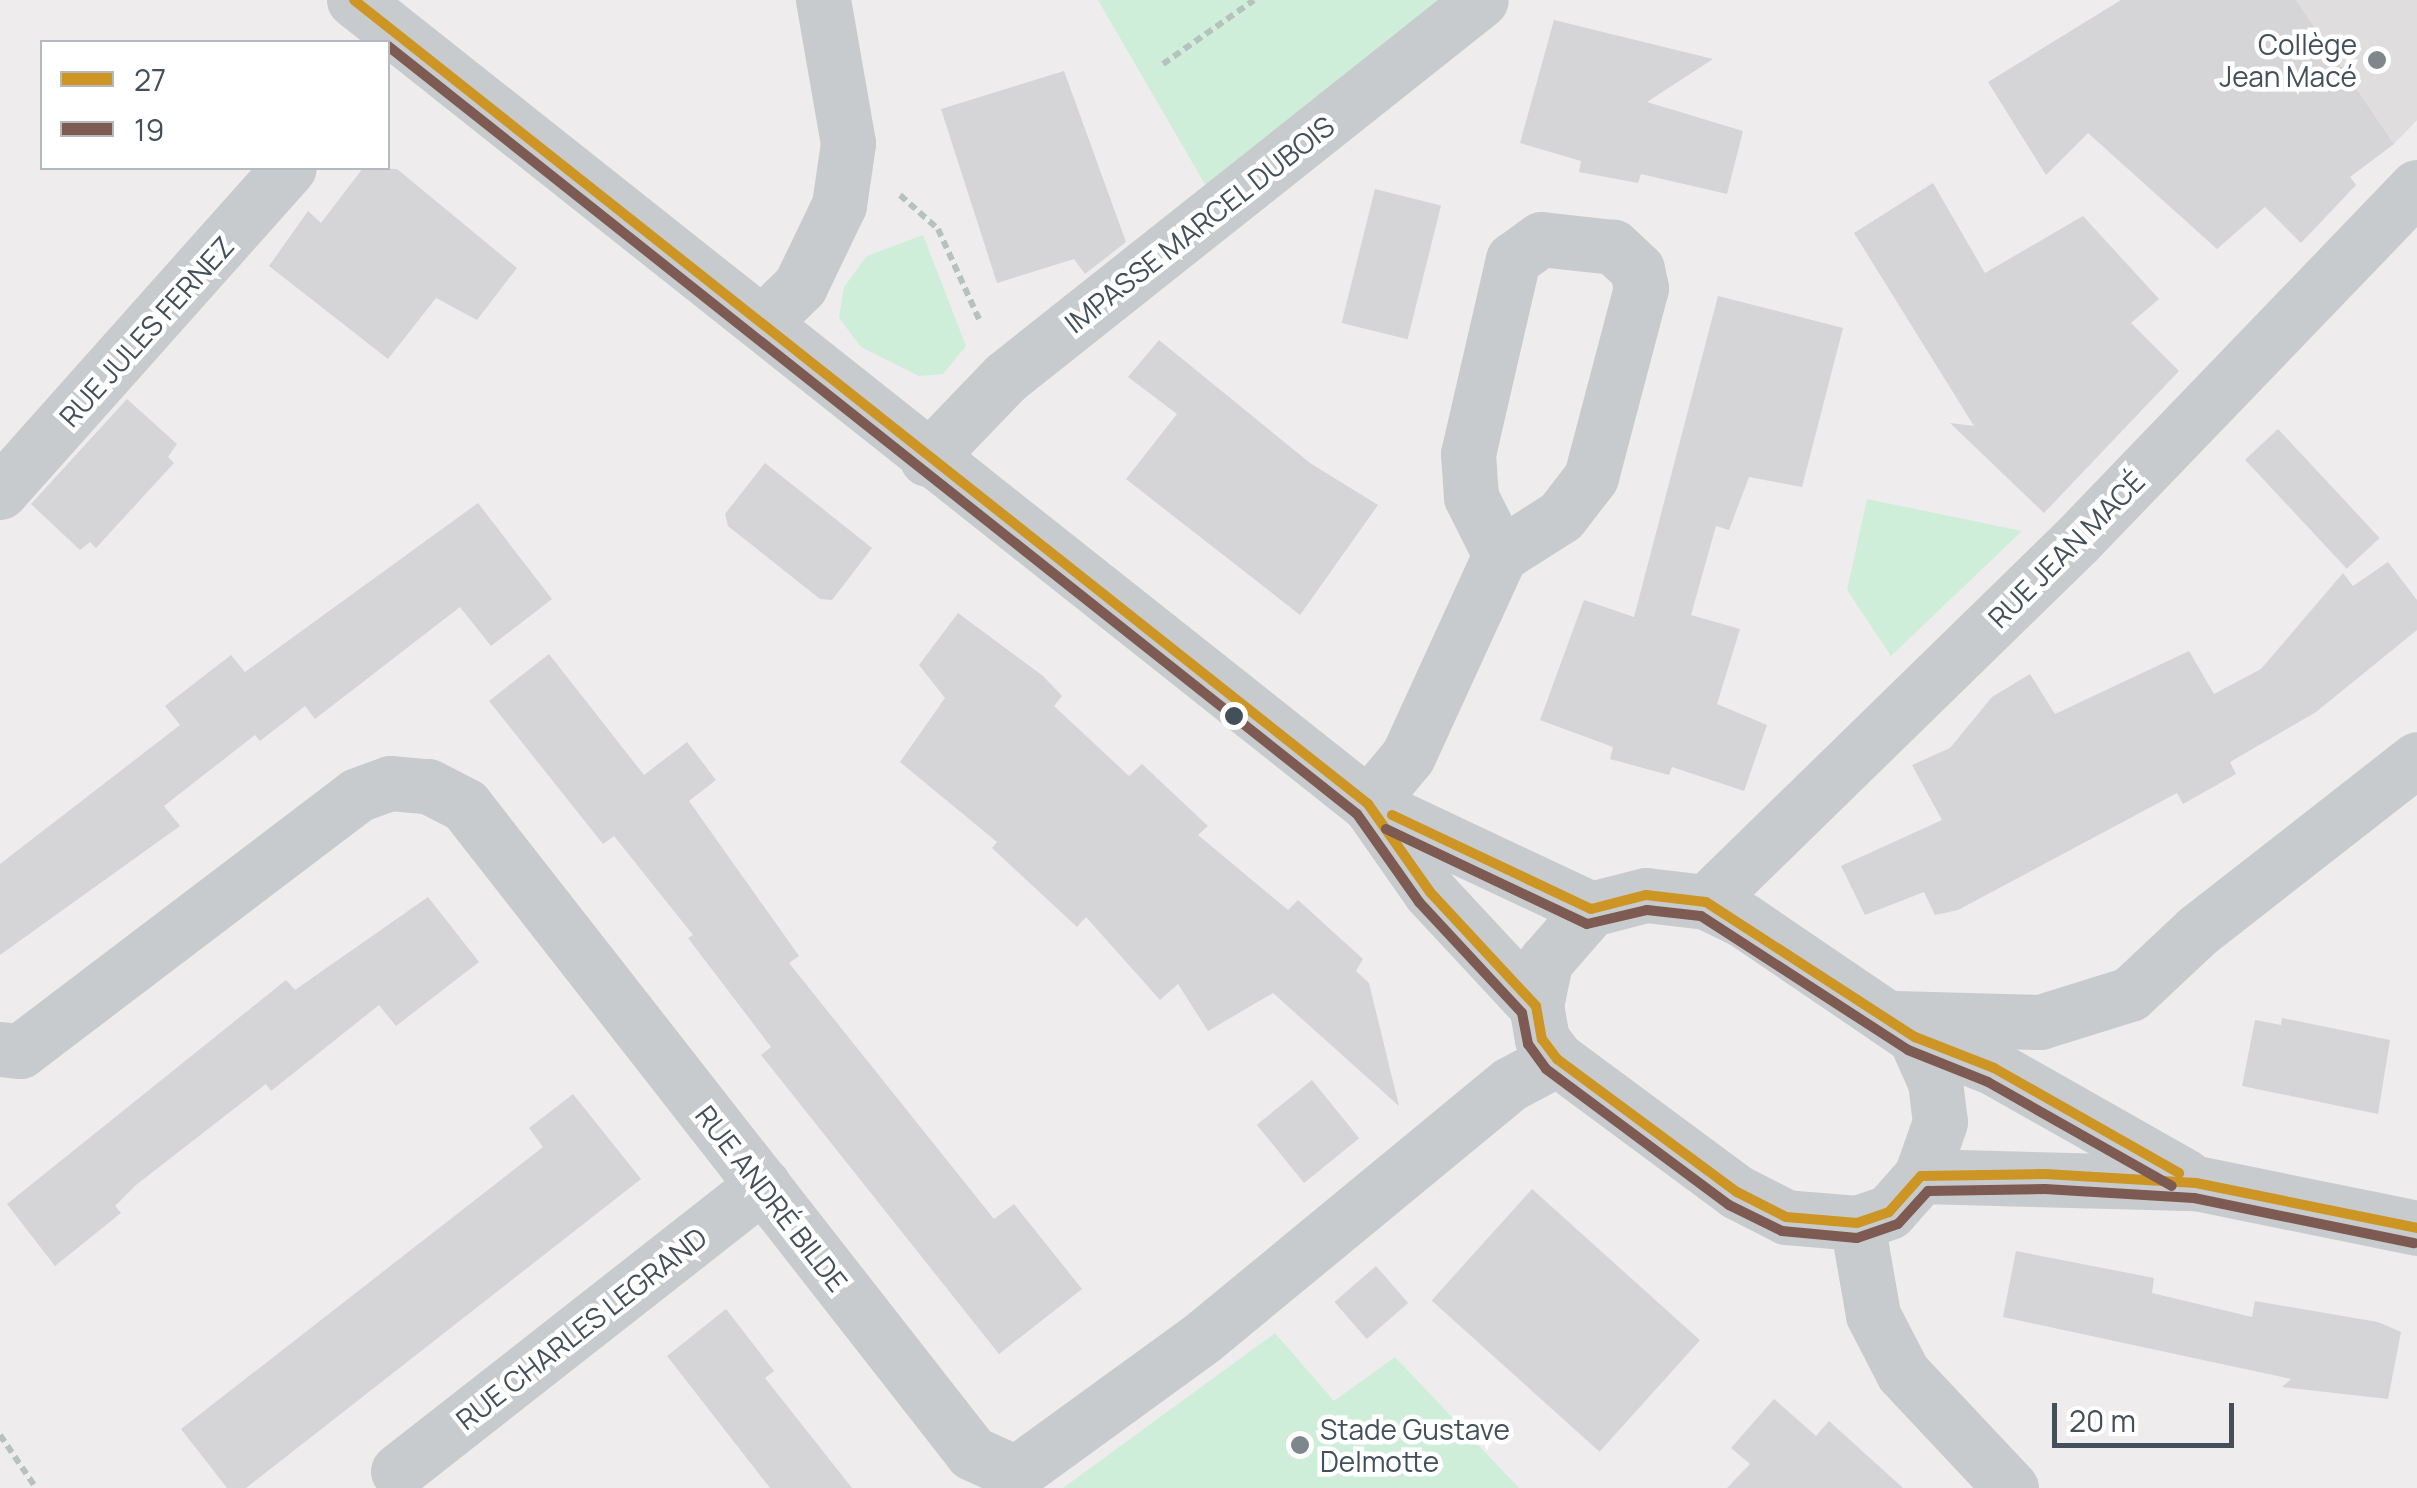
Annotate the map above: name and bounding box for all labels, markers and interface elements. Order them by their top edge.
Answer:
place label: Collège Jean Macé [2219,27,2357,93]
legend [40,40,390,170]
marker: Collège Jean Macé [2366,49,2388,71]
text: 27 [134,59,166,100]
street label: IMPASSE MARCEL DUBOIS [1057,108,1341,340]
text: 19 [134,109,164,150]
street label: RUE JULES FERNEZ [52,229,240,433]
street label: RUE JEAN MACÉ [1981,464,2151,634]
unlabelled marker [1224,706,1244,726]
street label: RUE ANDRÉ BILDE [689,1098,855,1298]
street label: RUE CHARLES LEGRAND [449,1220,713,1436]
scale bar [2057,1383,2240,1445]
text: 20 m [2069,1400,2136,1441]
place label: Stade Gustave Delmotte [1320,1412,1510,1478]
marker: Stade Gustave Delmotte [1289,1434,1311,1456]

